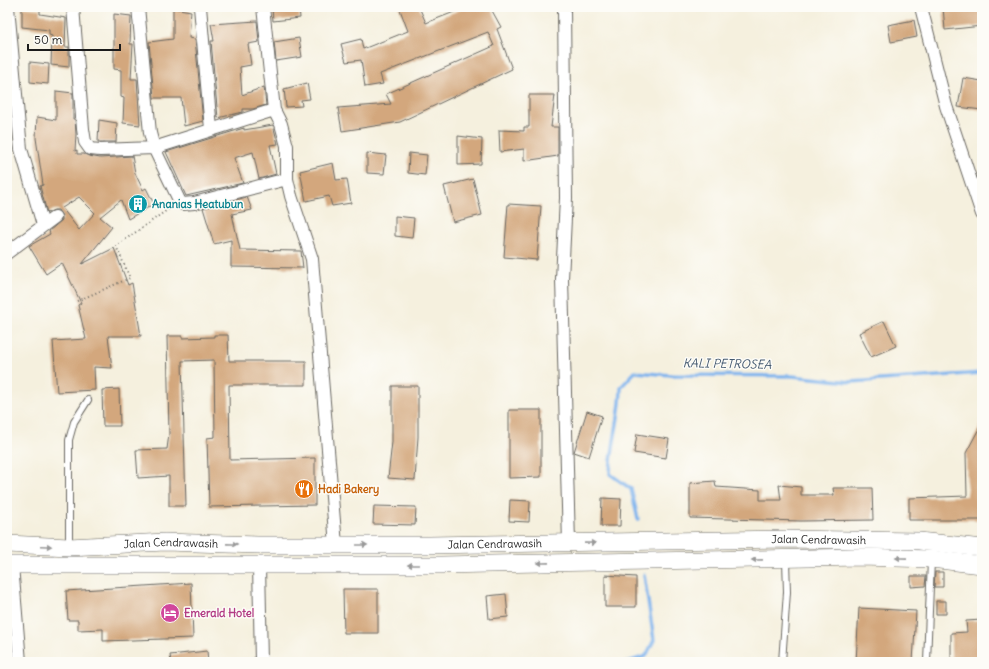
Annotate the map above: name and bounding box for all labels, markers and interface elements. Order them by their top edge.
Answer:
scale bar [28,26,120,52]
text: 50 m [34,32,63,47]
building icon: Ananias Heatubun [127,193,149,215]
place label: Ananias Heatubun [152,197,244,211]
water label: KALI PETROSEA [683,355,773,372]
restaurant icon: Hadi Bakery [293,478,315,500]
place label: Hadi Bakery [318,482,379,497]
street label: Jalan Cendrawasih [771,532,866,547]
street label: Jalan Cendrawasih [123,535,218,551]
street label: Jalan Cendrawasih [447,536,542,552]
one-way arrow [584,540,597,546]
one-way arrow [226,541,239,547]
one-way arrow [356,542,369,548]
one-way arrow [40,543,52,550]
one-way arrow [894,555,907,561]
one-way arrow [751,557,763,564]
one-way arrow [536,560,549,566]
one-way arrow [406,562,419,568]
hotel icon: Emerald Hotel [159,602,181,624]
place label: Emerald Hotel [184,606,254,620]

